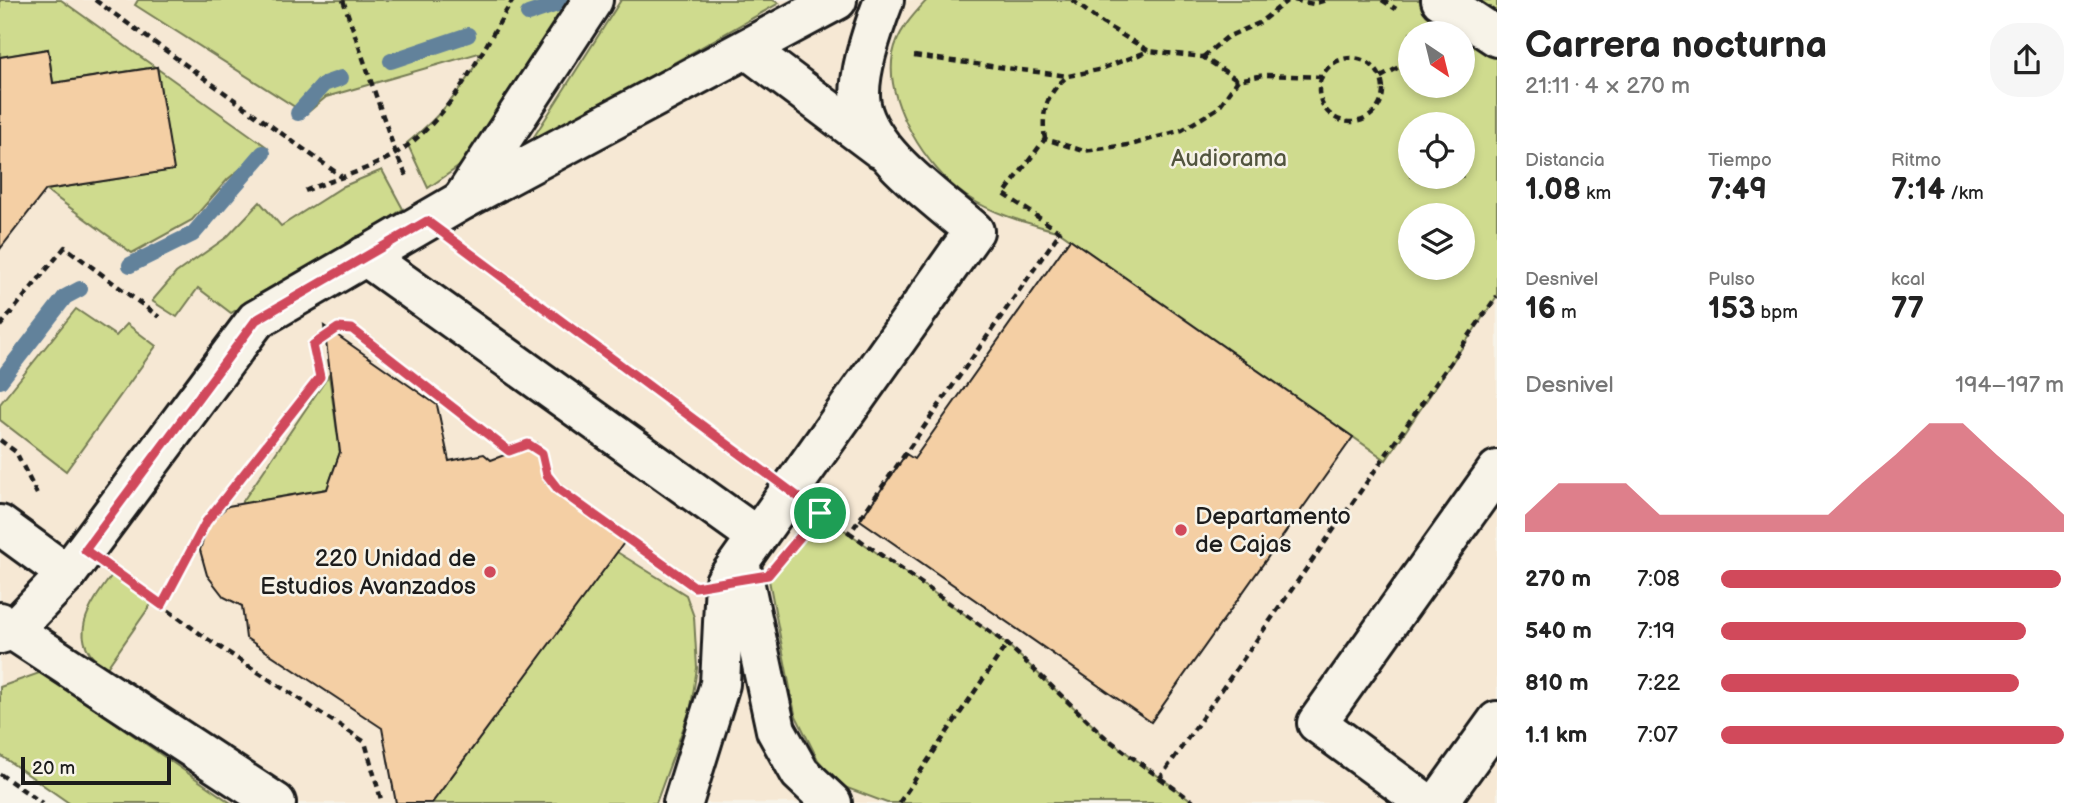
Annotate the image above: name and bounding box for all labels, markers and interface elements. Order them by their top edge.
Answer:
north arrow [1398,21,1475,98]
map controls [1398,21,1475,280]
text: Carrera nocturna [1525,23,1827,68]
button: share [1990,23,2064,97]
text: 21:11 · 4 × 270 m [1525,72,1690,100]
button: locate [1398,112,1475,189]
park label: Audiorama [1171,144,1287,173]
text: Distancia [1525,149,1605,172]
text: Tiempo [1708,149,1772,172]
text: Ritmo [1891,149,1941,172]
text: 1.08 [1525,172,1581,208]
text: 7:49 [1708,172,1767,208]
text: 7:14 [1891,172,1945,208]
text: km [1581,182,1611,205]
text: /km [1945,182,1984,205]
button: layers [1398,203,1475,280]
text: Desnivel [1525,268,1598,291]
text: Pulso [1708,268,1755,291]
text: kcal [1891,268,1925,291]
text: 16 [1525,291,1556,327]
text: 153 [1708,291,1755,327]
text: 77 [1891,291,1924,327]
text: m [1556,301,1577,324]
text: bpm [1755,301,1798,324]
text: Desnivel [1525,371,1614,399]
text: 194–197 m [1955,371,2064,399]
pin [790,483,850,543]
icon: arrive [801,494,839,532]
place label: Departamento de Cajas [1195,502,1351,559]
marker: Departamento de Cajas [1173,522,1189,538]
place label: 220 Unidad de Estudios Avanzados [260,544,476,601]
marker: 220 Unidad de Estudios Avanzados [482,564,498,580]
text: 270 m [1525,565,1591,593]
text: 7:08 [1637,565,1680,593]
text: 540 m [1525,617,1592,645]
text: 7:19 [1637,617,1675,645]
text: 810 m [1525,669,1589,697]
text: 7:22 [1637,669,1680,697]
text: 1.1 km [1525,721,1587,749]
text: 7:07 [1637,721,1678,749]
scale bar [21,754,172,786]
text: 20 m [32,757,75,780]

